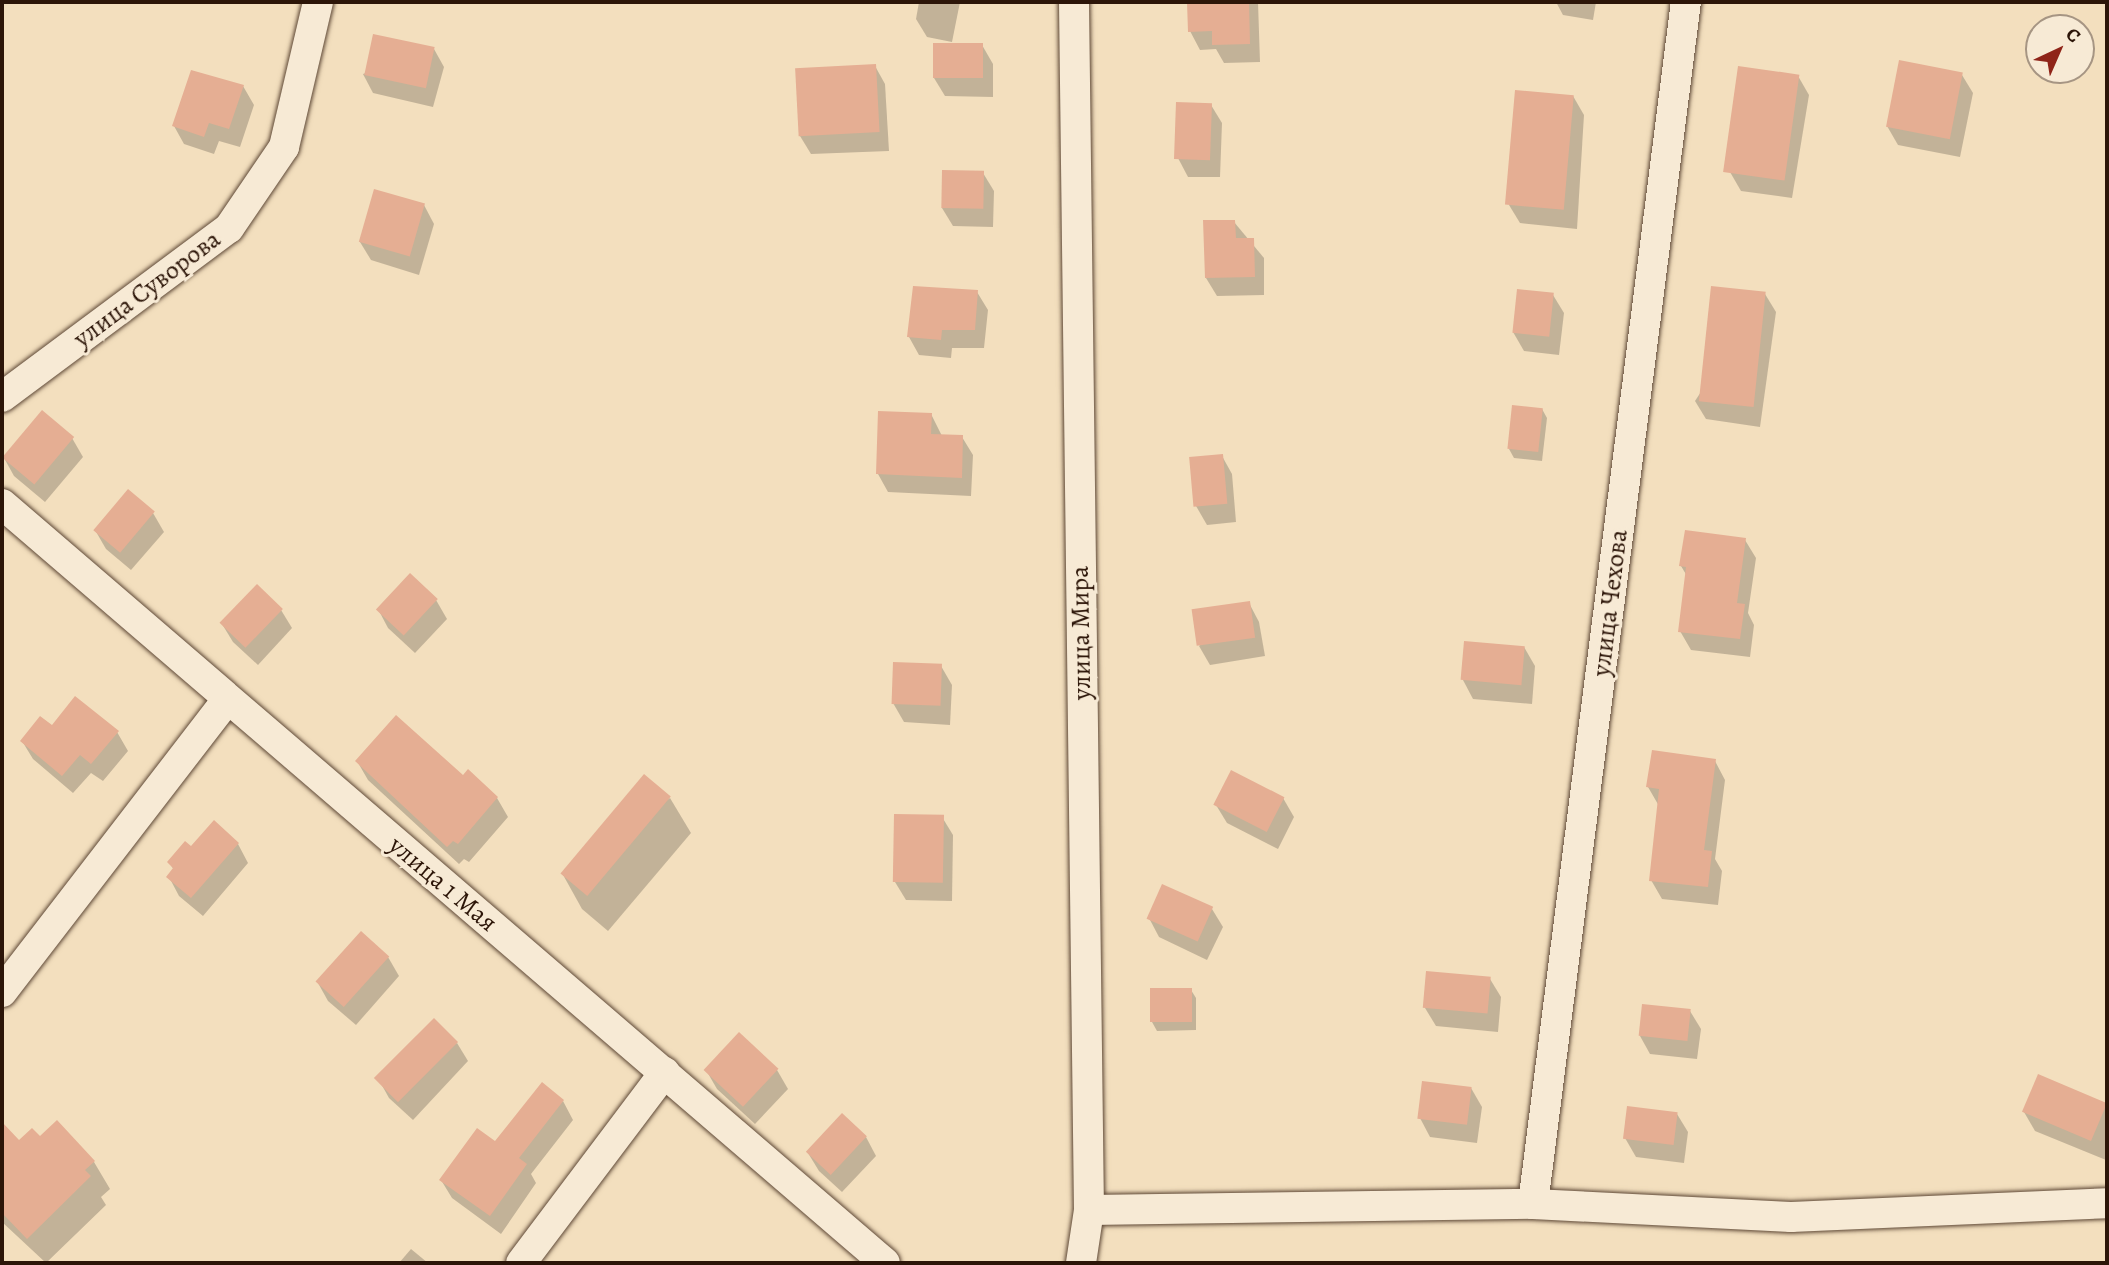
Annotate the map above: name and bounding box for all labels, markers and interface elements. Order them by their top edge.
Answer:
north arrow [2025,14,2095,84]
text: С [2060,22,2086,49]
street label: улица Суворова [67,224,227,354]
street label: улица Чехова [1586,528,1634,678]
street label: улица Мира [1064,566,1098,700]
street label: улица 1 Мая [382,830,504,938]

